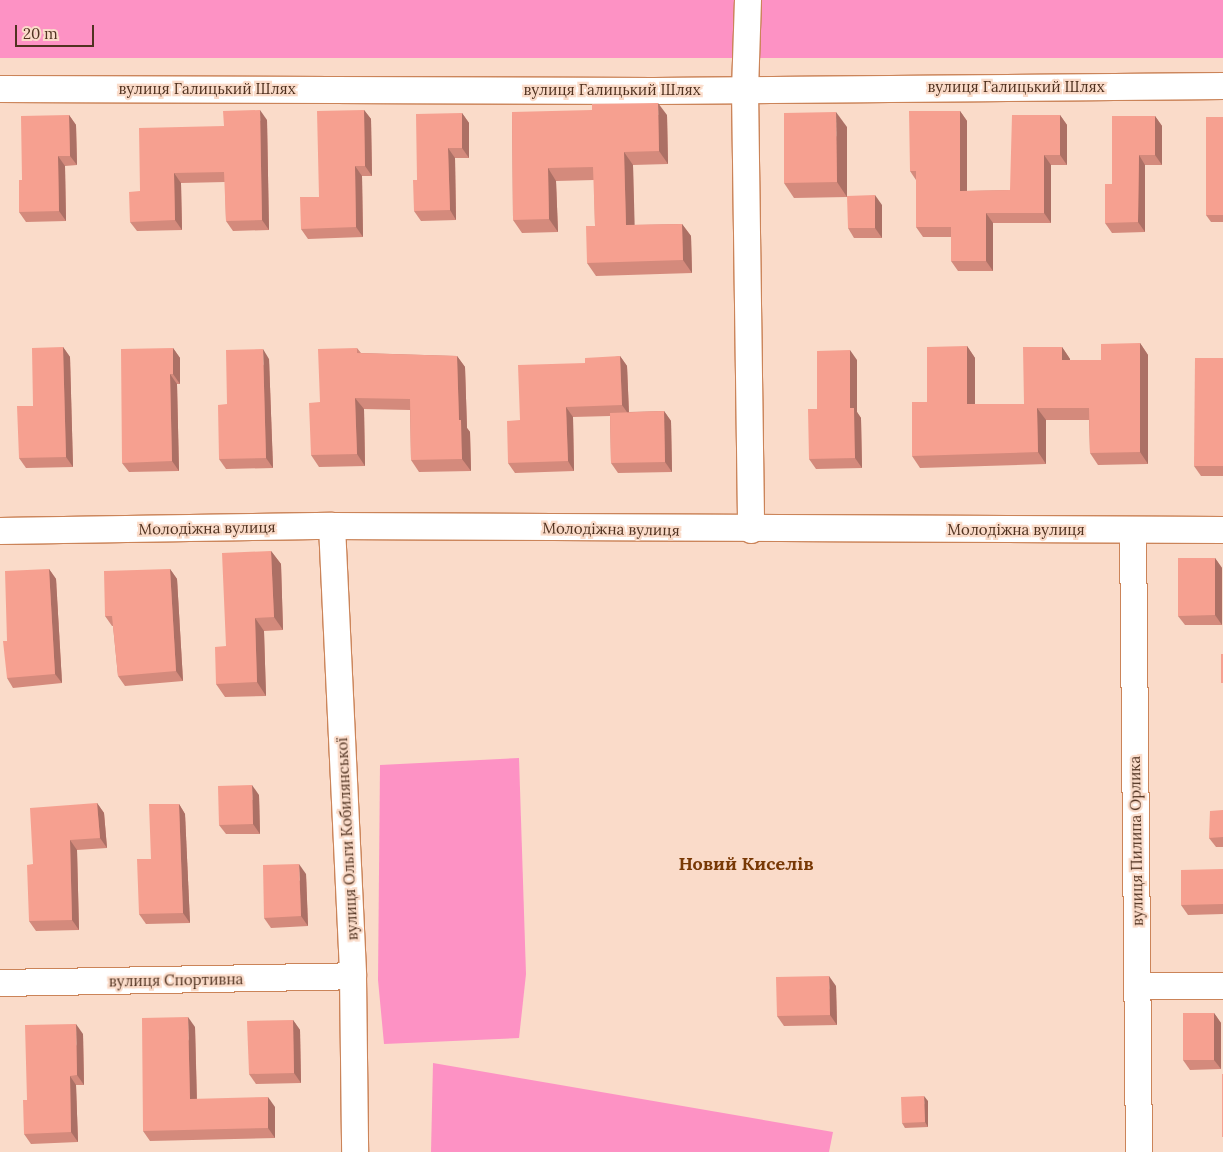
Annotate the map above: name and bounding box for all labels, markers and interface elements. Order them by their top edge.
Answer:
scale bar [18,15,96,47]
text: 20 m [23,24,58,43]
street label: вулиця Галицький Шлях [927,78,1105,96]
street label: вулиця Галицький Шлях [118,80,296,98]
street label: вулиця Галицький Шлях [523,81,701,99]
street label: Молодіжна вулиця [138,518,276,538]
street label: Молодіжна вулиця [542,519,680,539]
street label: Молодіжна вулиця [947,521,1085,539]
street label: вулиця Ольги Кобилянської [333,737,361,941]
street label: вулиця Пилипа Орлика [1126,756,1146,926]
district label: Новий Киселів [678,853,814,875]
street label: вулиця Спортивна [109,970,243,990]

